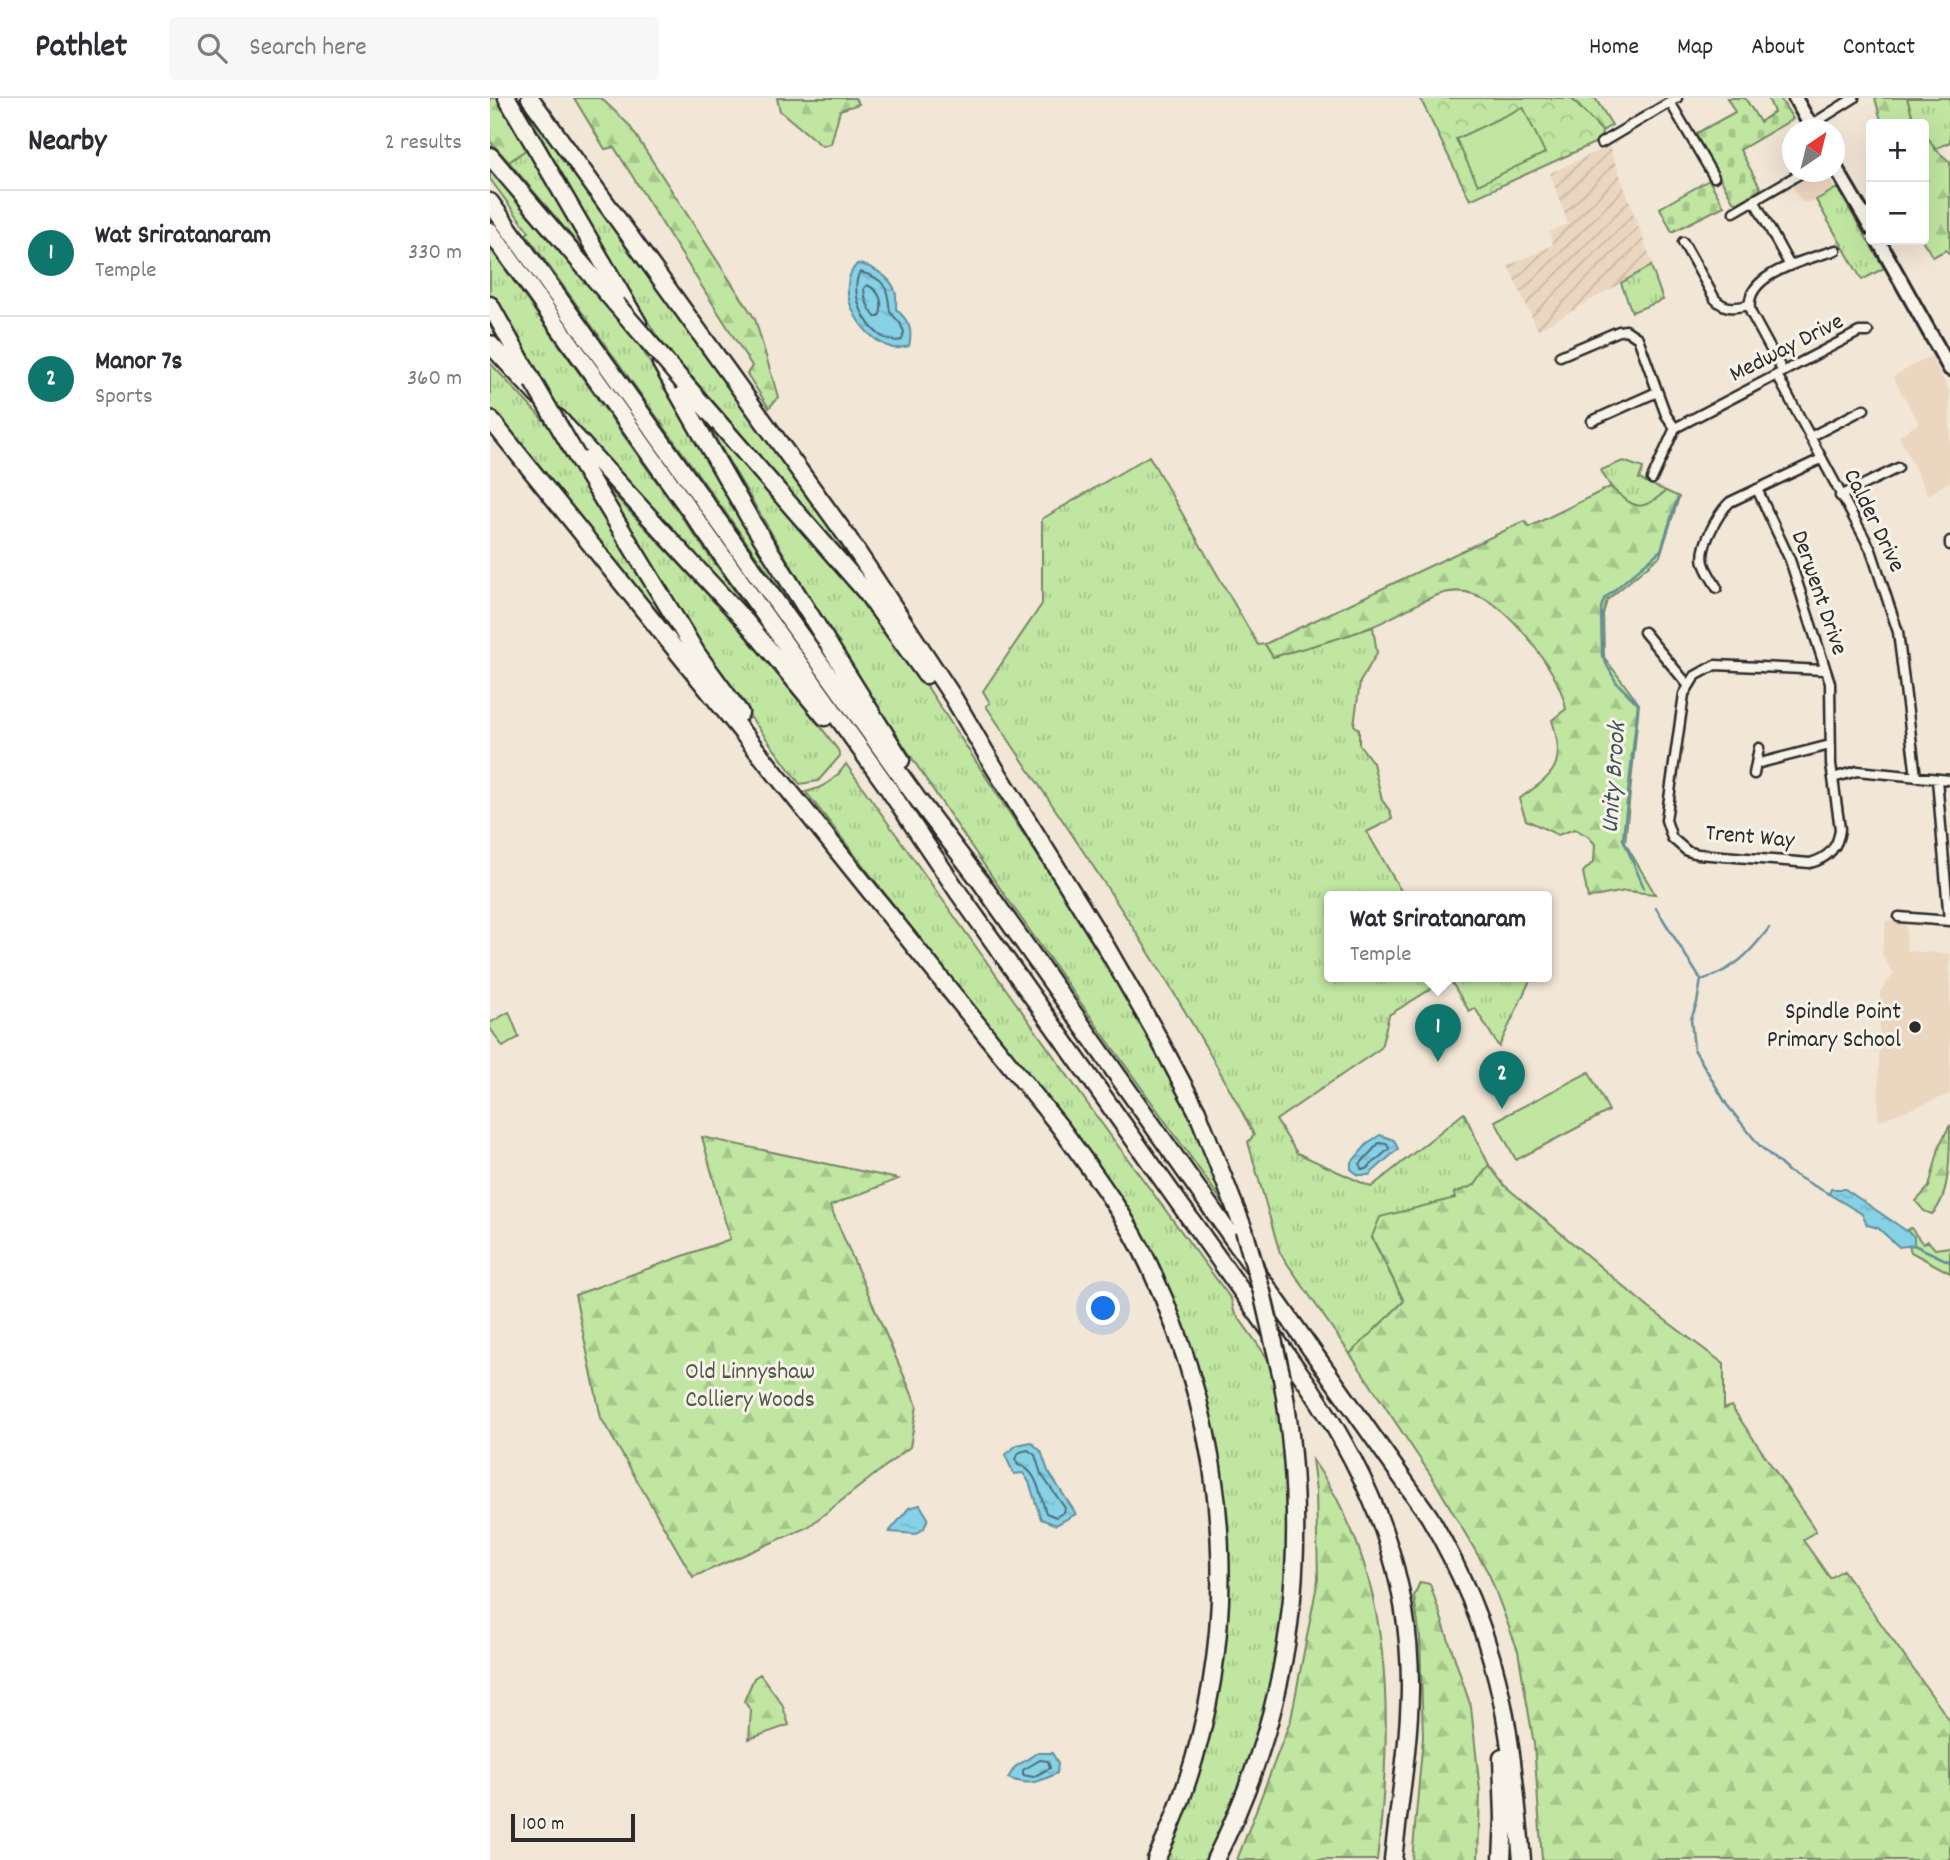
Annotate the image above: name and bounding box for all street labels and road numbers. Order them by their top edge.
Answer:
street label: Medway Drive [1724,306,1850,392]
street label: Calder Drive [1833,464,1913,578]
street label: Derwent Drive [1781,526,1855,660]
street label: Trent Way [1704,817,1797,859]

